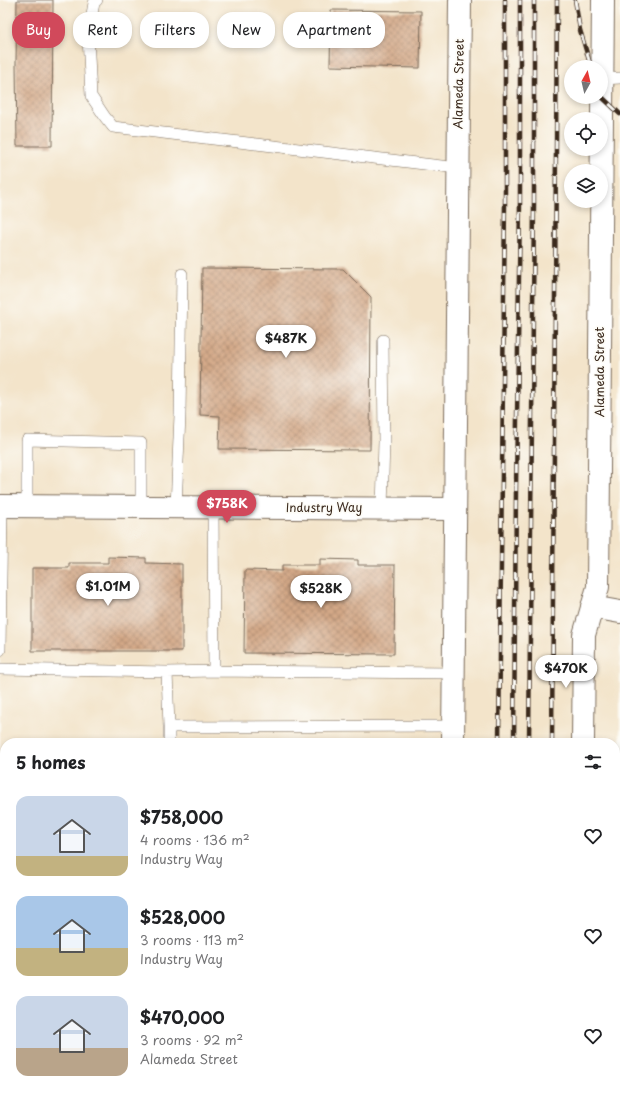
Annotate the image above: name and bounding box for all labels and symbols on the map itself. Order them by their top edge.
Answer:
street label: Alameda Street [448,39,468,129]
north arrow [564,60,608,104]
pin: $487K [258,325,314,359]
street label: Alameda Street [590,327,608,417]
pin: $758K [199,490,255,524]
street label: Industry Way [286,498,362,516]
pin: $1.01M [75,573,141,607]
pin: $528K [293,575,349,609]
pin: $470K [538,655,594,689]

